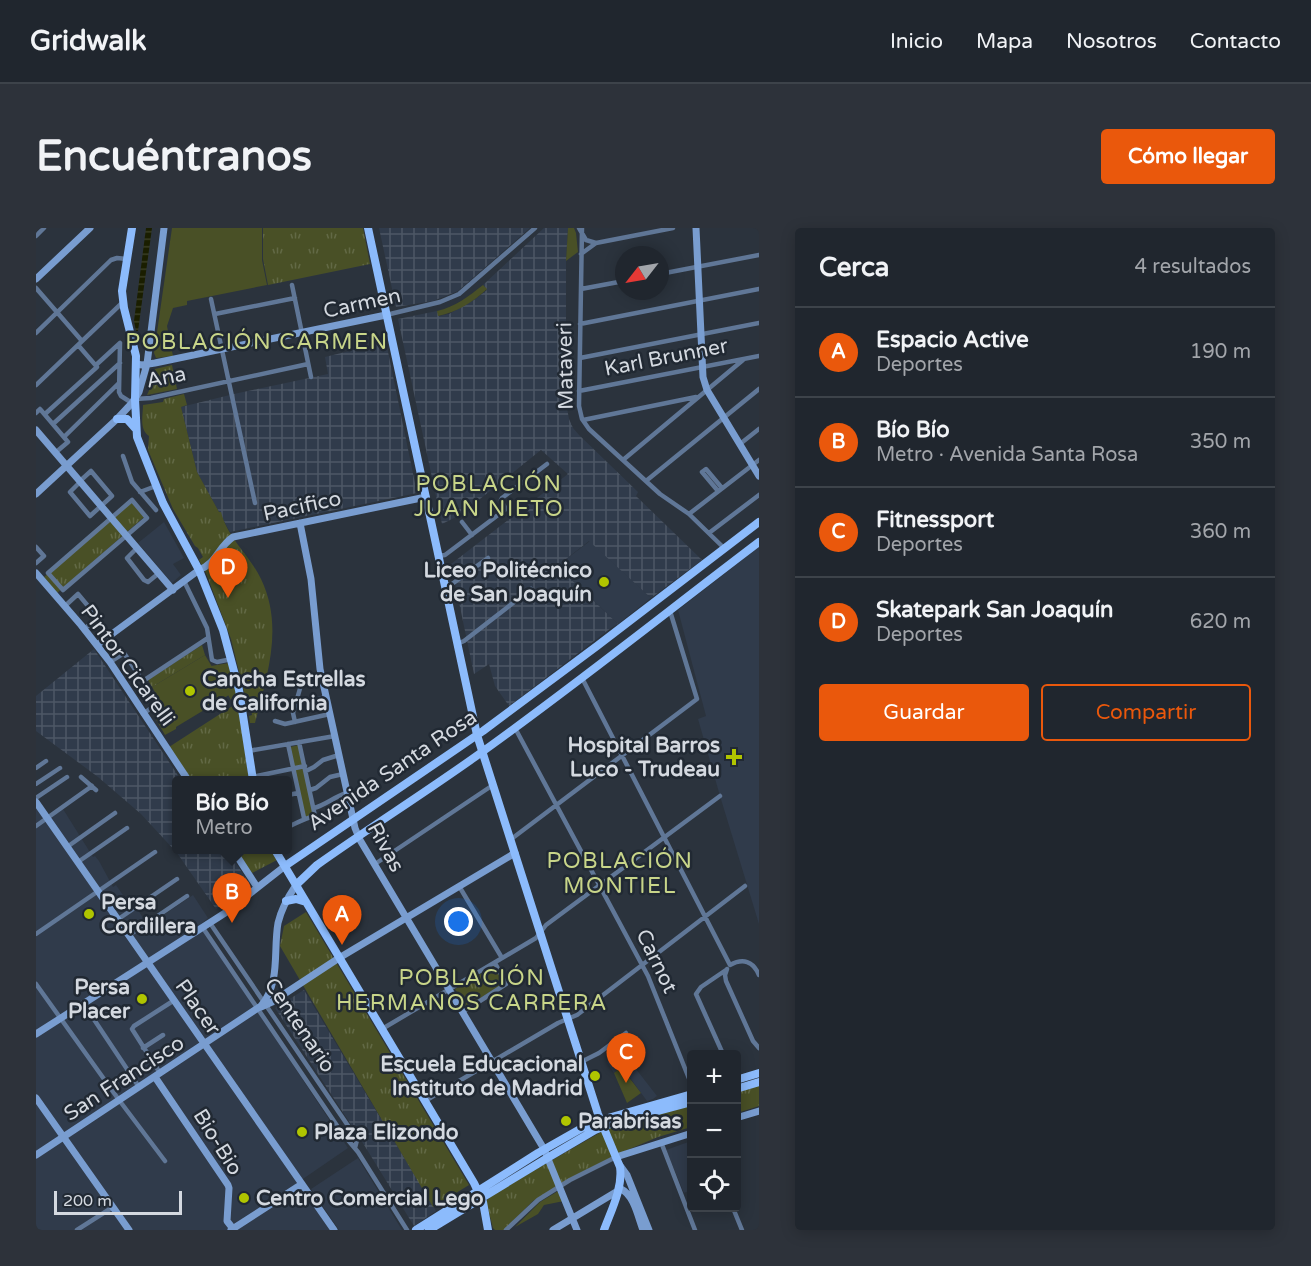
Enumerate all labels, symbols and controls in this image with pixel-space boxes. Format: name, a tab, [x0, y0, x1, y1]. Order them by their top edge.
text: Gridwalk	[30, 24, 147, 58]
text: Inicio	[890, 29, 943, 54]
text: Mapa	[976, 29, 1033, 54]
text: Nosotros	[1066, 29, 1157, 54]
text: Contacto	[1190, 29, 1281, 54]
button: Cómo llegar	[1101, 129, 1275, 184]
text: Encuéntranos	[36, 131, 312, 182]
north arrow	[615, 246, 669, 300]
text: Cerca	[819, 252, 889, 283]
text: 4 resultados	[1135, 255, 1251, 279]
street label: Carmen	[321, 283, 403, 324]
street label: Mataveri	[552, 322, 579, 410]
text: Espacio Active	[876, 327, 1029, 353]
district label: POBLACIÓN CARMEN	[125, 328, 389, 355]
street label: Karl Brunner	[602, 333, 730, 382]
text: A	[831, 340, 846, 364]
text: 190 m	[1190, 340, 1251, 364]
text: Deportes	[876, 353, 963, 377]
street label: Ana	[144, 361, 188, 394]
text: Bío Bío	[876, 417, 950, 443]
text: B	[832, 430, 845, 454]
text: 350 m	[1190, 430, 1251, 454]
text: Metro · Avenida Santa Rosa	[876, 443, 1138, 467]
district label: POBLACIÓN JUAN NIETO	[414, 470, 564, 522]
street label: Pacifico	[261, 486, 343, 527]
text: Fitnessport	[876, 507, 994, 533]
text: C	[832, 520, 845, 544]
text: 360 m	[1190, 520, 1251, 544]
text: Deportes	[876, 533, 963, 557]
pin: D	[208, 548, 248, 598]
place label: Liceo Politécnico de San Joaquín	[424, 558, 592, 607]
marker: Liceo Politécnico de San Joaquín	[597, 575, 611, 589]
text: Skatepark San Joaquín	[876, 597, 1114, 623]
street label: Pintor Cicarelli	[75, 600, 180, 731]
text: D	[831, 610, 846, 634]
text: 620 m	[1190, 610, 1251, 634]
text: Deportes	[876, 623, 963, 647]
place label: Cancha Estrellas de California	[202, 667, 366, 716]
marker: Cancha Estrellas de California	[183, 684, 197, 698]
button: Guardar	[819, 684, 1029, 741]
button: Compartir	[1041, 684, 1251, 741]
street label: Avenida Santa Rosa	[303, 705, 482, 836]
place label: Hospital Barros Luco - Trudeau	[568, 733, 720, 782]
marker: Hospital Barros Luco - Trudeau	[725, 748, 743, 766]
popup	[172, 776, 292, 854]
text: Bío Bío	[195, 790, 269, 816]
text: Metro	[195, 816, 253, 840]
street label: Rivas	[362, 818, 409, 877]
district label: POBLACIÓN MONTIEL	[547, 847, 693, 899]
pin: B	[212, 874, 252, 923]
place label: Persa Cordillera	[101, 890, 196, 939]
pin: A	[322, 896, 362, 945]
marker: Persa Cordillera	[82, 907, 96, 921]
your location	[444, 907, 473, 936]
street label: Carnot	[630, 925, 683, 997]
district label: POBLACIÓN HERMANOS CARRERA	[336, 964, 608, 1016]
street label: Centenario	[259, 973, 340, 1077]
place label: Persa Placer	[68, 975, 131, 1024]
street label: Placer	[170, 975, 226, 1040]
marker: Persa Placer	[135, 992, 149, 1006]
street label: San Francisco	[60, 1030, 189, 1127]
pin: C	[606, 1034, 646, 1083]
map controls	[687, 1050, 741, 1212]
button: +	[687, 1050, 741, 1104]
place label: Escuela Educacional Instituto de Madrid	[380, 1052, 583, 1101]
marker: Escuela Educacional Instituto de Madrid	[588, 1069, 602, 1083]
button: −	[687, 1104, 741, 1158]
street label: Bio-Bio	[188, 1105, 248, 1180]
place label: Parabrisas	[578, 1109, 682, 1134]
marker: Parabrisas	[559, 1114, 573, 1128]
place label: Plaza Elizondo	[314, 1120, 459, 1145]
marker: Plaza Elizondo	[295, 1125, 309, 1139]
button: locate	[687, 1158, 741, 1212]
place label: Centro Comercial Lego	[256, 1186, 484, 1211]
scale bar	[54, 1188, 182, 1216]
text: 200 m	[63, 1191, 112, 1211]
marker: Centro Comercial Lego	[237, 1191, 251, 1205]

